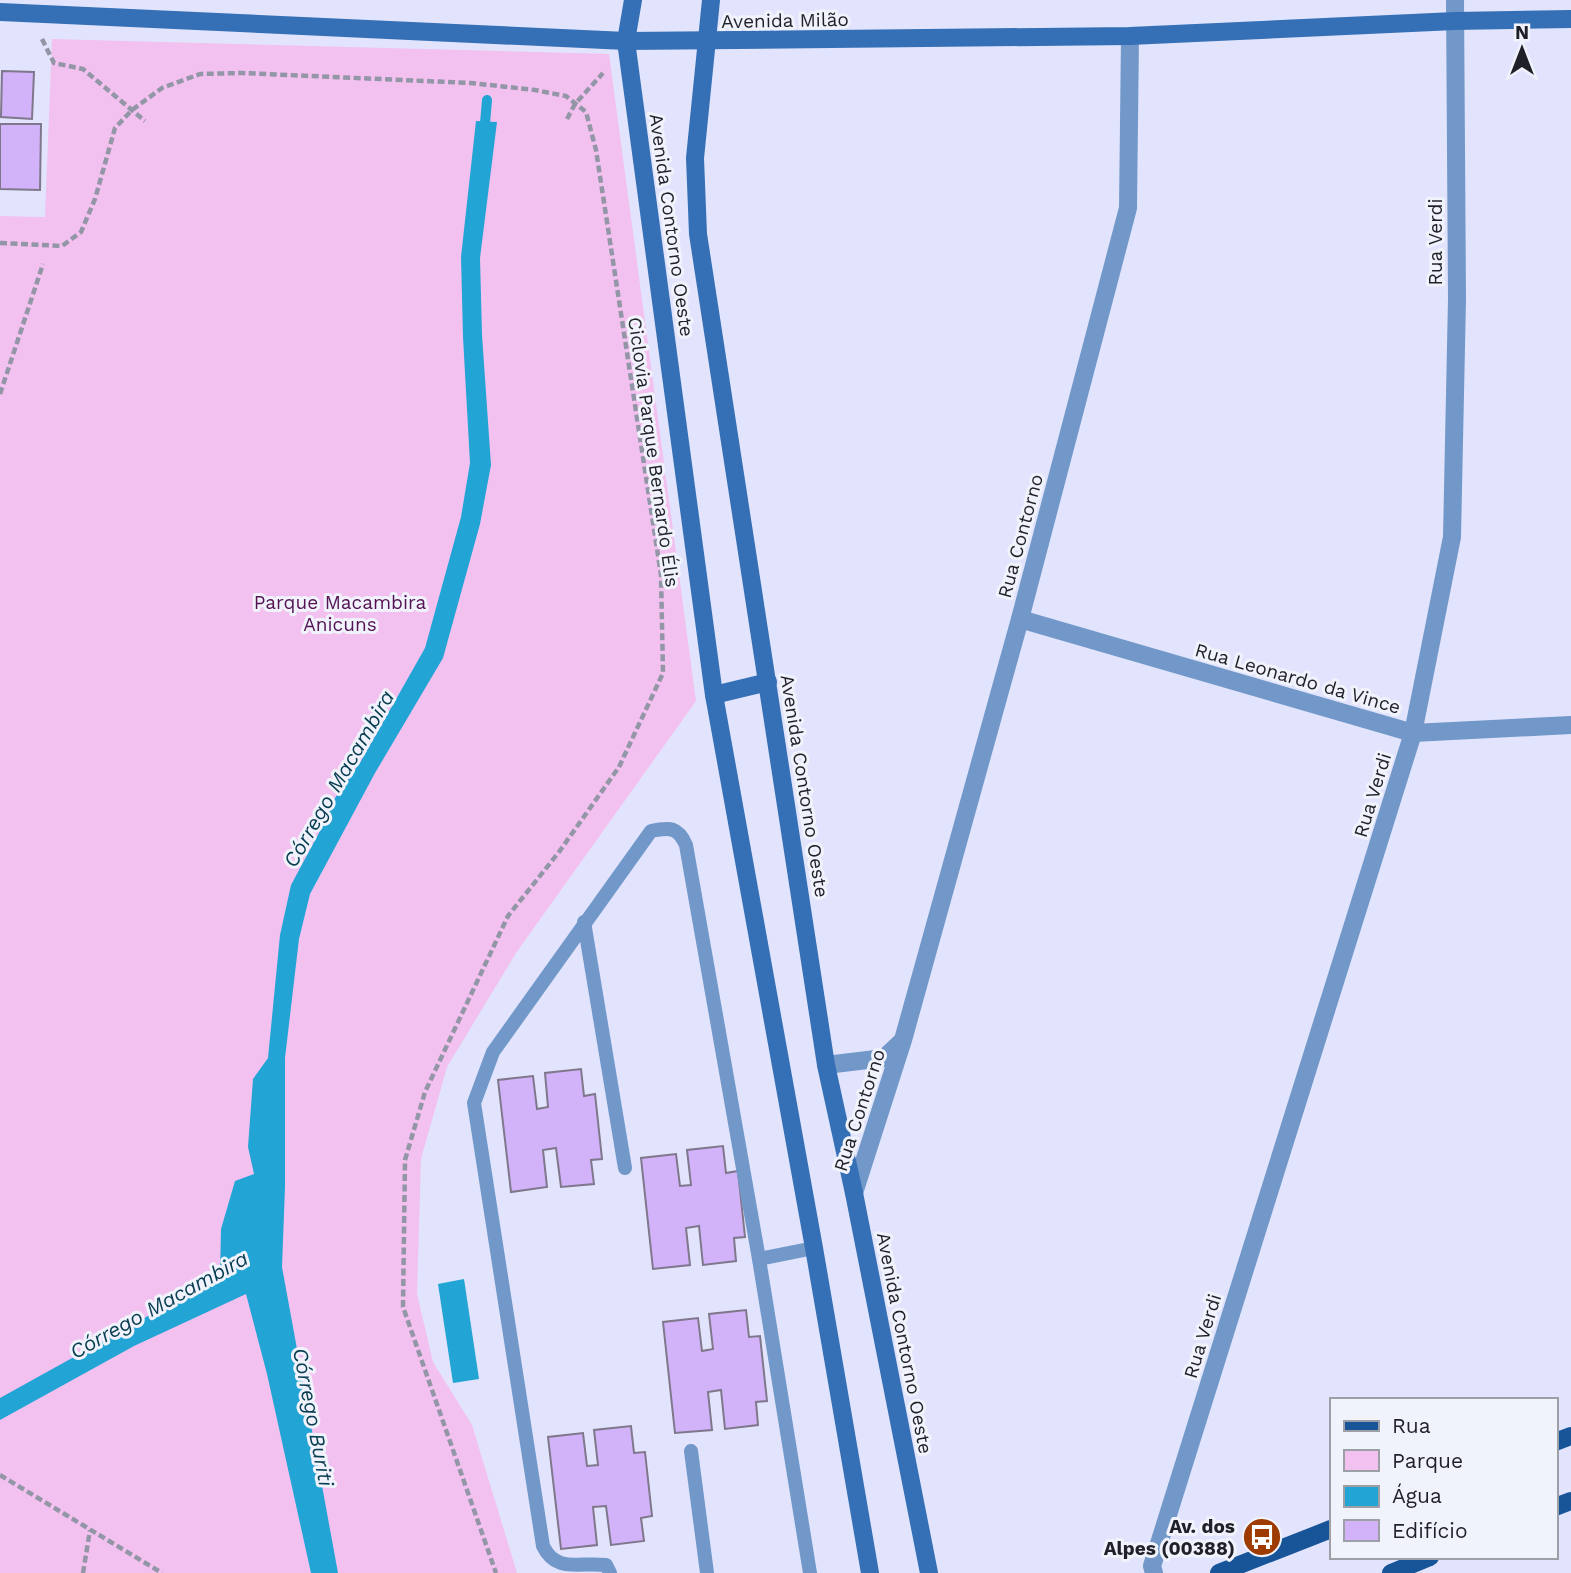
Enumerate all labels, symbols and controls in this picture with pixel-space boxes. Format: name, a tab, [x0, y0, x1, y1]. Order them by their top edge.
street label: Avenida Milão	[721, 8, 849, 33]
north arrow	[1487, 14, 1557, 84]
text: N	[1515, 21, 1529, 44]
street label: Avenida Contorno Oeste	[644, 112, 699, 338]
street label: Rua Verdi	[1424, 198, 1447, 286]
street label: Ciclovia Parque Bernardo Élis	[623, 316, 684, 589]
street label: Rua Contorno	[993, 472, 1048, 601]
park label: Parque Macambira Anicuns	[254, 591, 426, 636]
street label: Rua Leonardo da Vince	[1192, 638, 1403, 719]
street label: Avenida Contorno Oeste	[776, 673, 833, 899]
water label: Córrego Macambira	[278, 686, 399, 872]
street label: Rua Verdi	[1349, 750, 1396, 840]
street label: Rua Contorno	[829, 1046, 890, 1174]
street label: Avenida Contorno Oeste	[872, 1230, 937, 1456]
water label: Córrego Macambira	[65, 1245, 252, 1364]
street label: Rua Verdi	[1179, 1291, 1226, 1381]
water label: Córrego Buriti	[288, 1346, 339, 1489]
legend	[1330, 1398, 1557, 1559]
text: Rua	[1392, 1413, 1431, 1438]
text: Parque	[1392, 1448, 1463, 1473]
text: Água	[1392, 1483, 1442, 1508]
place label: Av. dos Alpes (00388)	[1104, 1515, 1235, 1560]
bus stop icon: Av. dos Alpes (00388)	[1241, 1516, 1283, 1558]
text: Edifício	[1392, 1518, 1468, 1543]

